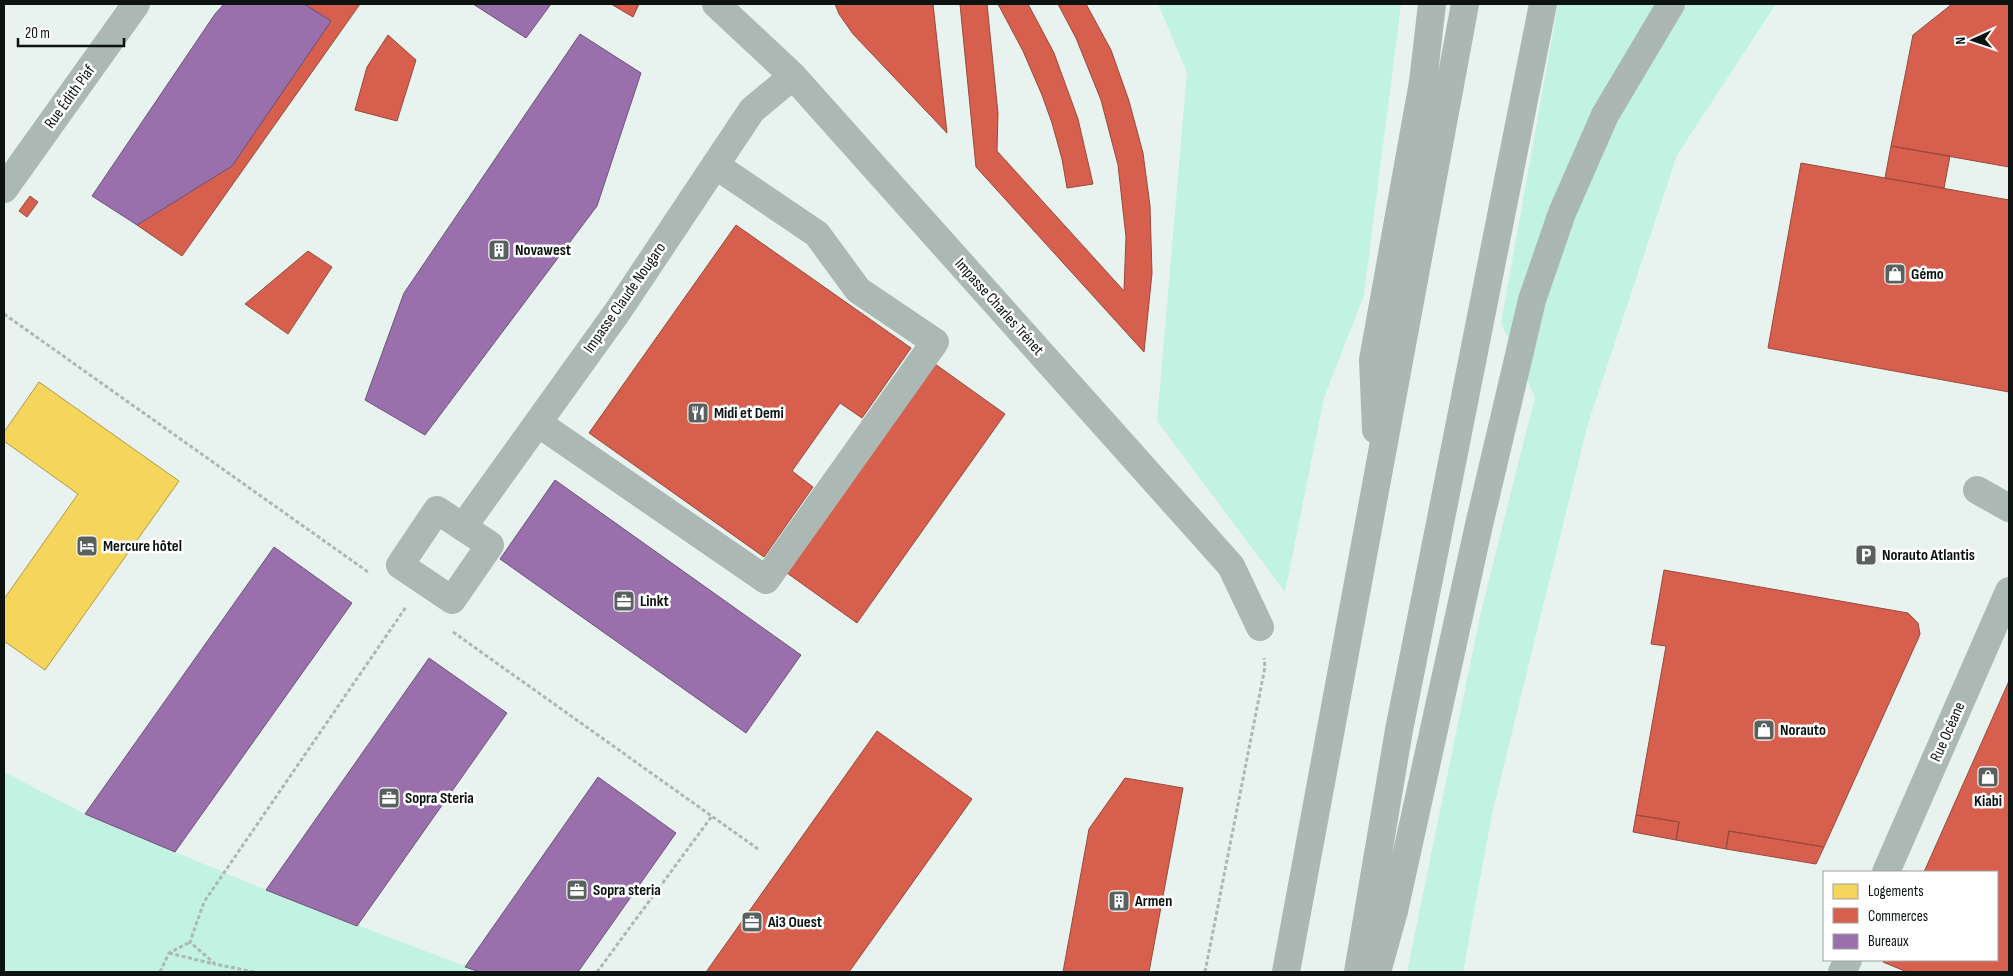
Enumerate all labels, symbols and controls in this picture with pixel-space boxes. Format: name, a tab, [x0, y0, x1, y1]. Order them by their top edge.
scale bar	[18, 15, 124, 47]
north arrow	[1948, 15, 1998, 65]
text: 20 m	[25, 24, 50, 43]
text: N	[1952, 36, 1969, 45]
street label: Rue Édith Piaf	[41, 61, 100, 133]
building icon: Novawest	[487, 238, 511, 262]
street label: Impasse Claude Nougaro	[580, 239, 670, 357]
place label: Novawest	[515, 241, 571, 260]
street label: Impasse Charles Trénet	[951, 255, 1048, 359]
shop icon: Gémo	[1883, 262, 1907, 286]
place label: Gémo	[1911, 265, 1944, 284]
restaurant icon: Midi et Demi	[686, 401, 710, 425]
place label: Midi et Demi	[714, 404, 784, 423]
hotel icon: Mercure hôtel	[75, 534, 99, 558]
place label: Mercure hôtel	[103, 537, 182, 556]
parking icon: Norauto Atlantis	[1854, 543, 1878, 567]
place label: Norauto Atlantis	[1882, 546, 1975, 565]
office icon: Linkt	[612, 589, 636, 613]
place label: Linkt	[640, 592, 669, 611]
street label: Rue Océane	[1926, 699, 1970, 765]
shop icon: Norauto	[1752, 718, 1776, 742]
place label: Norauto	[1780, 721, 1826, 740]
shop icon: Kiabi	[1976, 765, 2000, 789]
office icon: Sopra Steria	[377, 786, 401, 810]
place label: Sopra Steria	[405, 789, 474, 808]
place label: Kiabi	[1974, 792, 2002, 811]
legend	[1823, 871, 1998, 961]
office icon: Sopra steria	[565, 878, 589, 902]
place label: Sopra steria	[593, 881, 661, 900]
text: Logements	[1868, 882, 1924, 901]
building icon: Armen	[1107, 889, 1131, 913]
place label: Armen	[1134, 892, 1172, 911]
text: Commerces	[1868, 907, 1928, 926]
office icon: Ai3 Ouest	[740, 910, 764, 934]
place label: Ai3 Ouest	[767, 913, 822, 932]
text: Bureaux	[1868, 932, 1909, 951]

